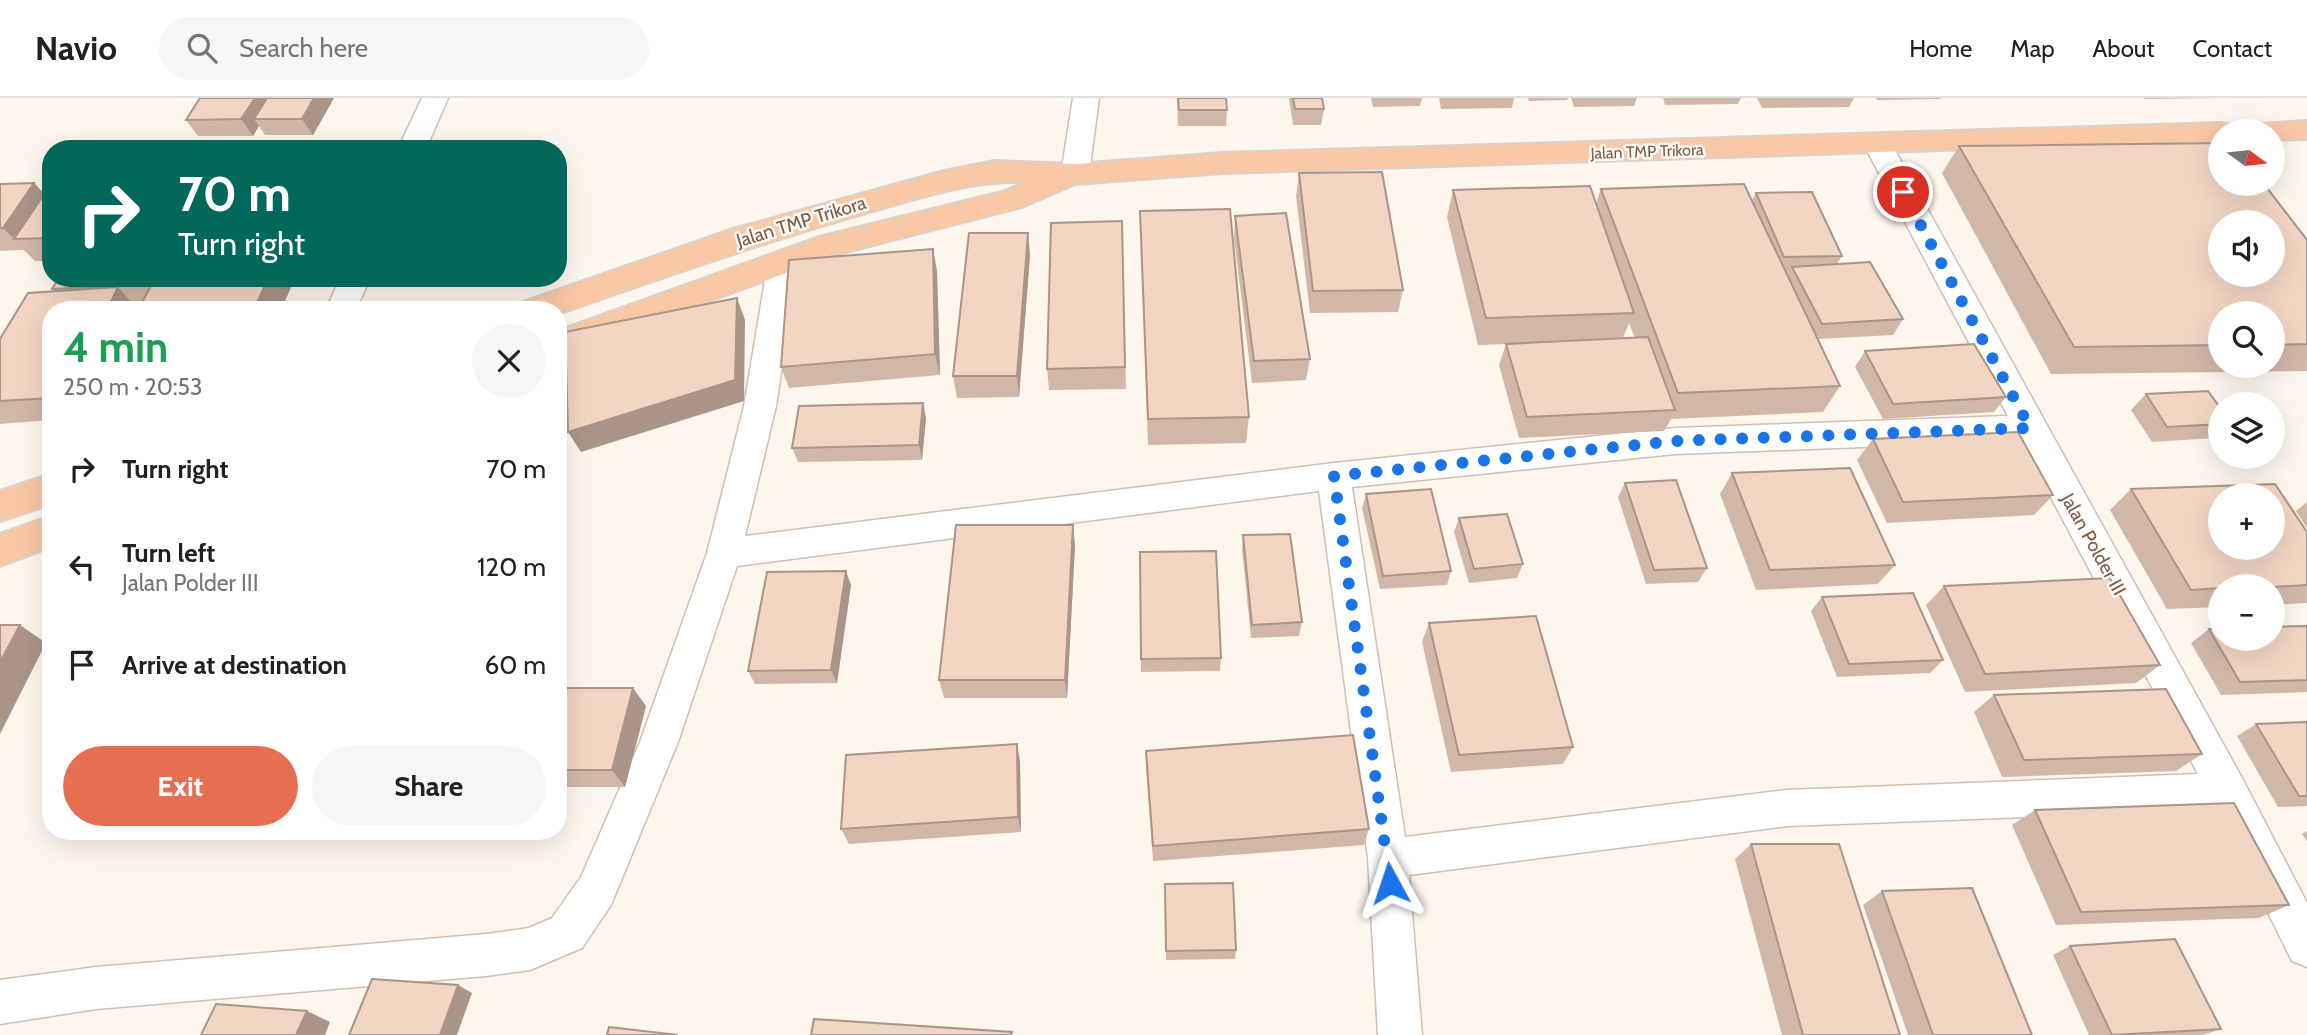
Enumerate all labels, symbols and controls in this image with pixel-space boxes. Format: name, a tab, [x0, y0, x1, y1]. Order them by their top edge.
search box	[159, 17, 649, 80]
text: Navio	[35, 28, 117, 68]
icon: search	[183, 29, 221, 67]
text: Search here	[239, 32, 368, 64]
text: Home	[1909, 34, 1972, 63]
text: Map	[2010, 34, 2055, 63]
text: About	[2093, 34, 2155, 63]
text: Contact	[2193, 34, 2272, 63]
north arrow	[2208, 119, 2286, 196]
map controls	[2208, 119, 2285, 651]
street label: Jalan TMP Trikora	[1589, 140, 1704, 163]
pin	[1873, 162, 1933, 222]
text: 70 m	[178, 164, 291, 223]
icon: right	[63, 168, 154, 259]
icon: arrive	[1884, 173, 1922, 211]
street label: Jalan TMP Trikora	[733, 191, 869, 252]
button: sound	[2208, 210, 2285, 287]
text: Turn right	[178, 224, 305, 263]
button: search	[2208, 301, 2285, 378]
text: 4 min	[63, 321, 168, 373]
button: close	[472, 324, 546, 398]
text: 250 m · 20:53	[63, 373, 203, 401]
button: layers	[2208, 392, 2285, 469]
icon: right	[63, 450, 101, 488]
text: Turn right	[122, 453, 228, 485]
text: 70 m	[486, 453, 546, 485]
button: +	[2208, 483, 2285, 560]
street label: Jalan Polder III	[2056, 488, 2131, 599]
text: Turn left	[122, 537, 215, 569]
icon: left	[63, 548, 101, 586]
text: 120 m	[477, 551, 546, 583]
text: Jalan Polder III	[122, 569, 259, 597]
button: −	[2208, 574, 2285, 651]
icon: arrive	[63, 646, 101, 684]
text: Arrive at destination	[122, 649, 347, 681]
text: 60 m	[484, 649, 546, 681]
button: Exit	[63, 746, 298, 826]
button: Share	[312, 746, 546, 826]
position arrow	[1353, 846, 1427, 920]

